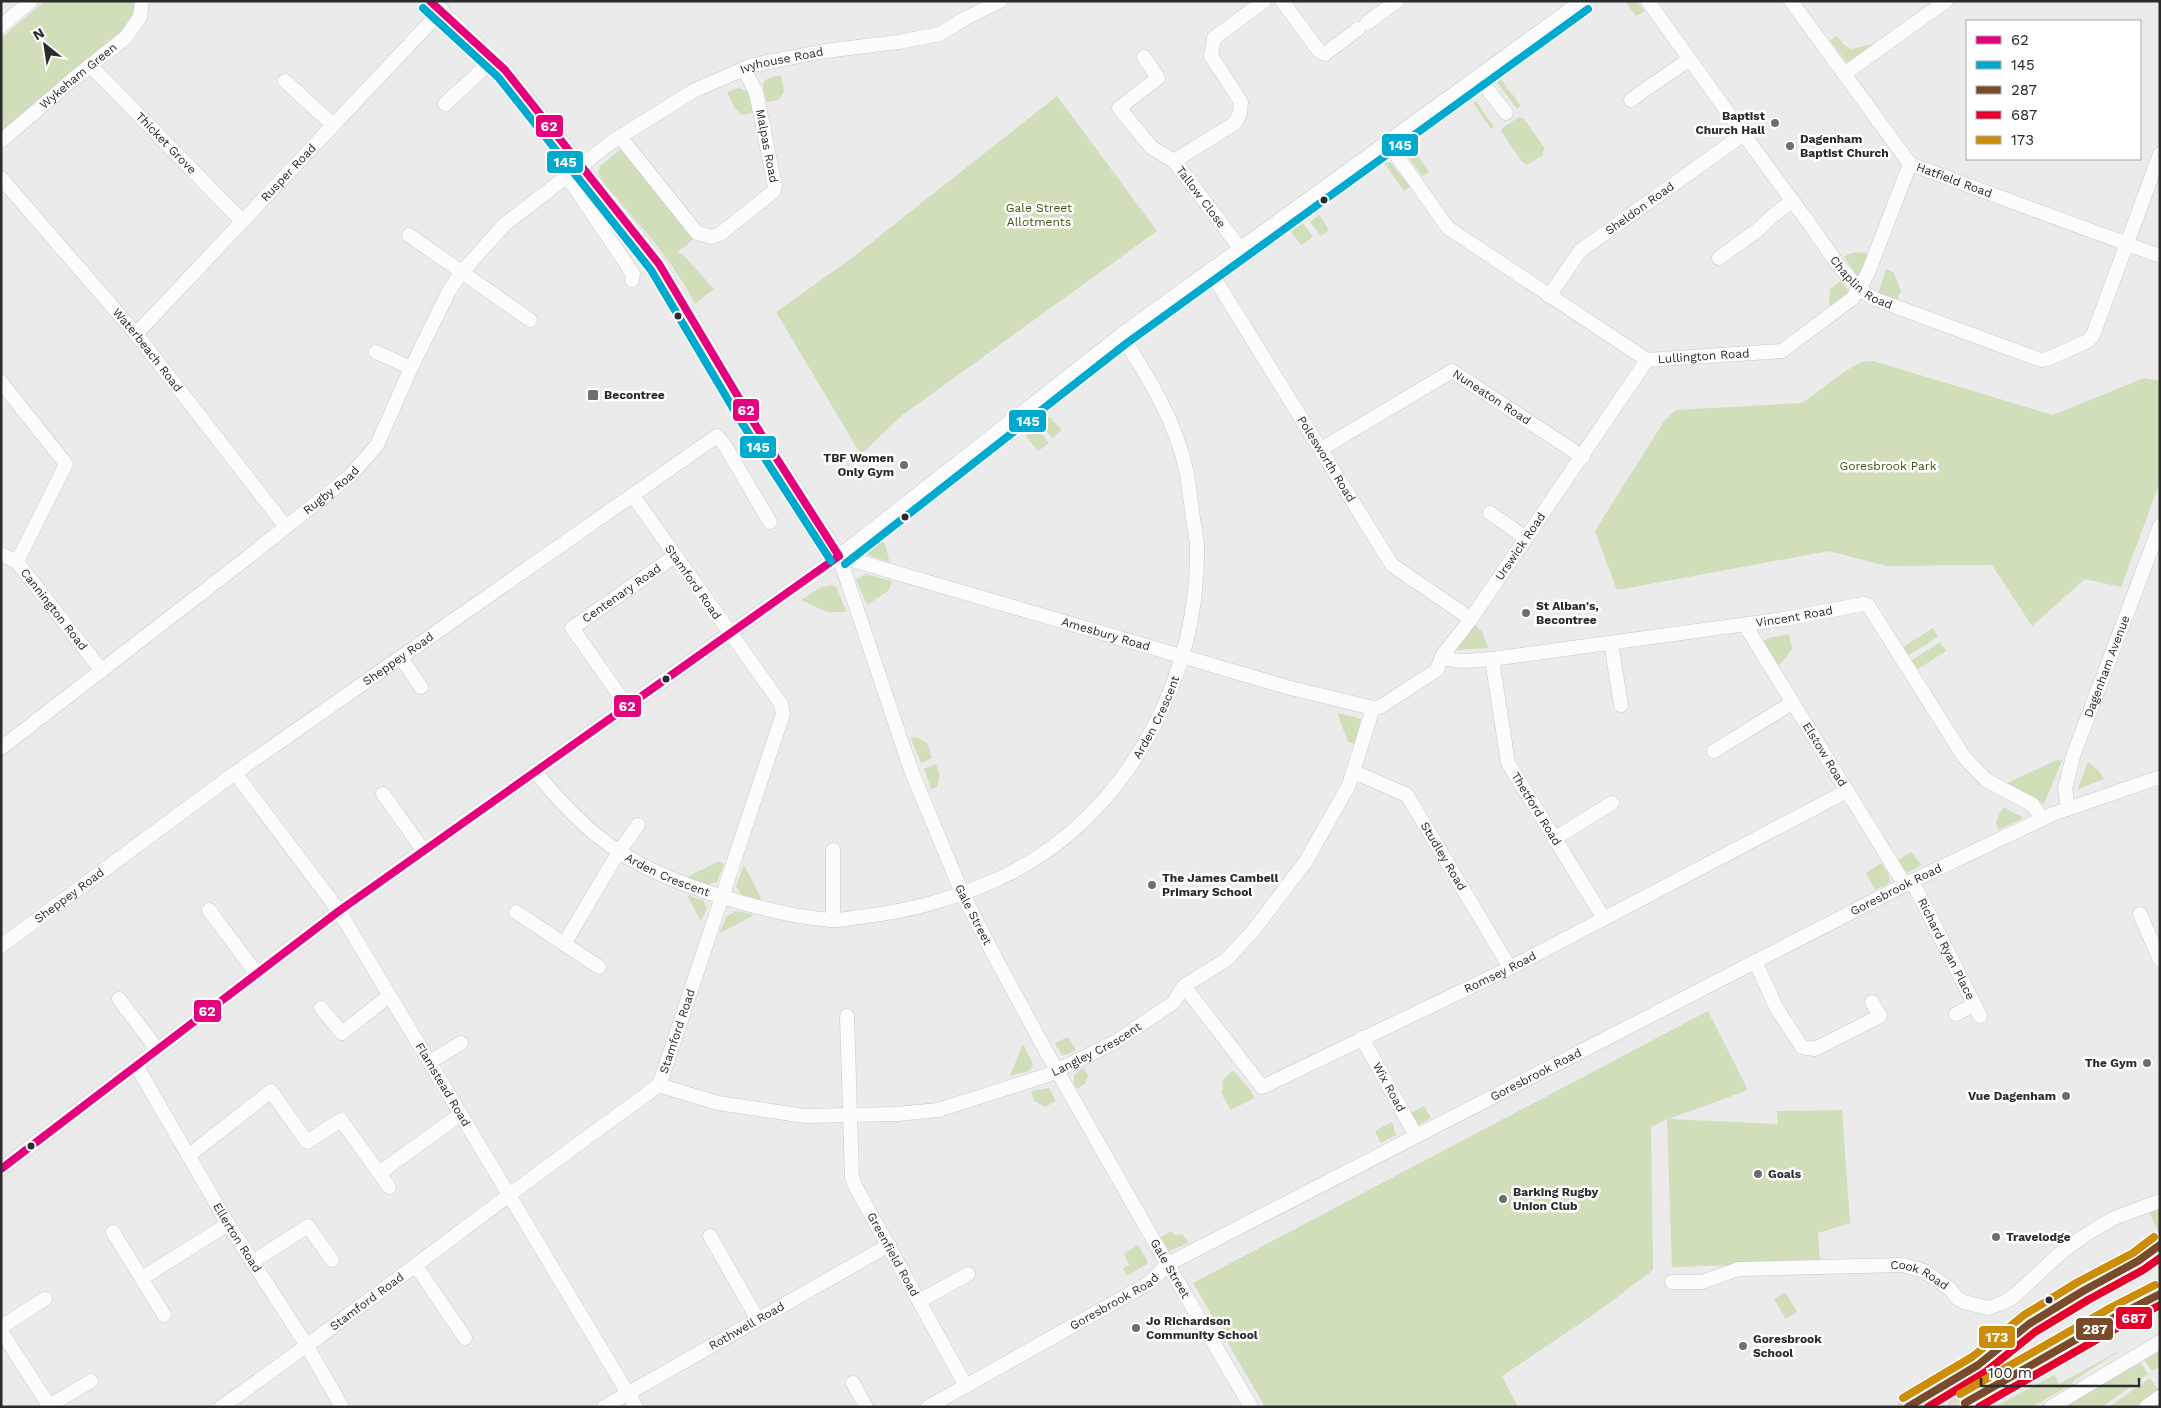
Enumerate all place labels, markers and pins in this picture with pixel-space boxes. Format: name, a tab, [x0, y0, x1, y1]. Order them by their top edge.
place label: Baptist Church Hall	[1696, 109, 1766, 137]
marker: Baptist Church Hall	[1769, 117, 1781, 129]
place label: Dagenham Baptist Church	[1800, 132, 1889, 160]
marker: Dagenham Baptist Church	[1784, 140, 1796, 152]
unlabelled marker	[1319, 195, 1329, 205]
unlabelled marker	[673, 311, 683, 321]
marker: Becontree	[586, 388, 600, 402]
place label: Becontree	[604, 388, 665, 402]
place label: TBF Women Only Gym	[823, 451, 894, 479]
marker: TBF Women Only Gym	[898, 459, 910, 471]
unlabelled marker	[900, 512, 910, 522]
place label: St Alban's, Becontree	[1536, 599, 1599, 627]
marker: St Alban's, Becontree	[1520, 607, 1532, 619]
unlabelled marker	[661, 674, 671, 684]
place label: The James Cambell Primary School	[1162, 871, 1279, 899]
marker: The James Cambell Primary School	[1146, 879, 1158, 891]
place label: The Gym	[2085, 1056, 2137, 1070]
marker: The Gym	[2141, 1057, 2153, 1069]
place label: Vue Dagenham	[1968, 1089, 2056, 1103]
marker: Vue Dagenham	[2060, 1090, 2072, 1102]
unlabelled marker	[26, 1141, 36, 1151]
place label: Goals	[1768, 1167, 1802, 1181]
marker: Goals	[1752, 1168, 1764, 1180]
place label: Barking Rugby Union Club	[1513, 1185, 1598, 1213]
marker: Barking Rugby Union Club	[1497, 1193, 1509, 1205]
place label: Travelodge	[2006, 1230, 2071, 1244]
marker: Travelodge	[1990, 1231, 2002, 1243]
unlabelled marker	[2044, 1295, 2054, 1305]
place label: Jo Richardson Community School	[1146, 1314, 1258, 1342]
marker: Jo Richardson Community School	[1130, 1322, 1142, 1334]
place label: Goresbrook School	[1753, 1332, 1822, 1360]
marker: Goresbrook School	[1737, 1340, 1749, 1352]

